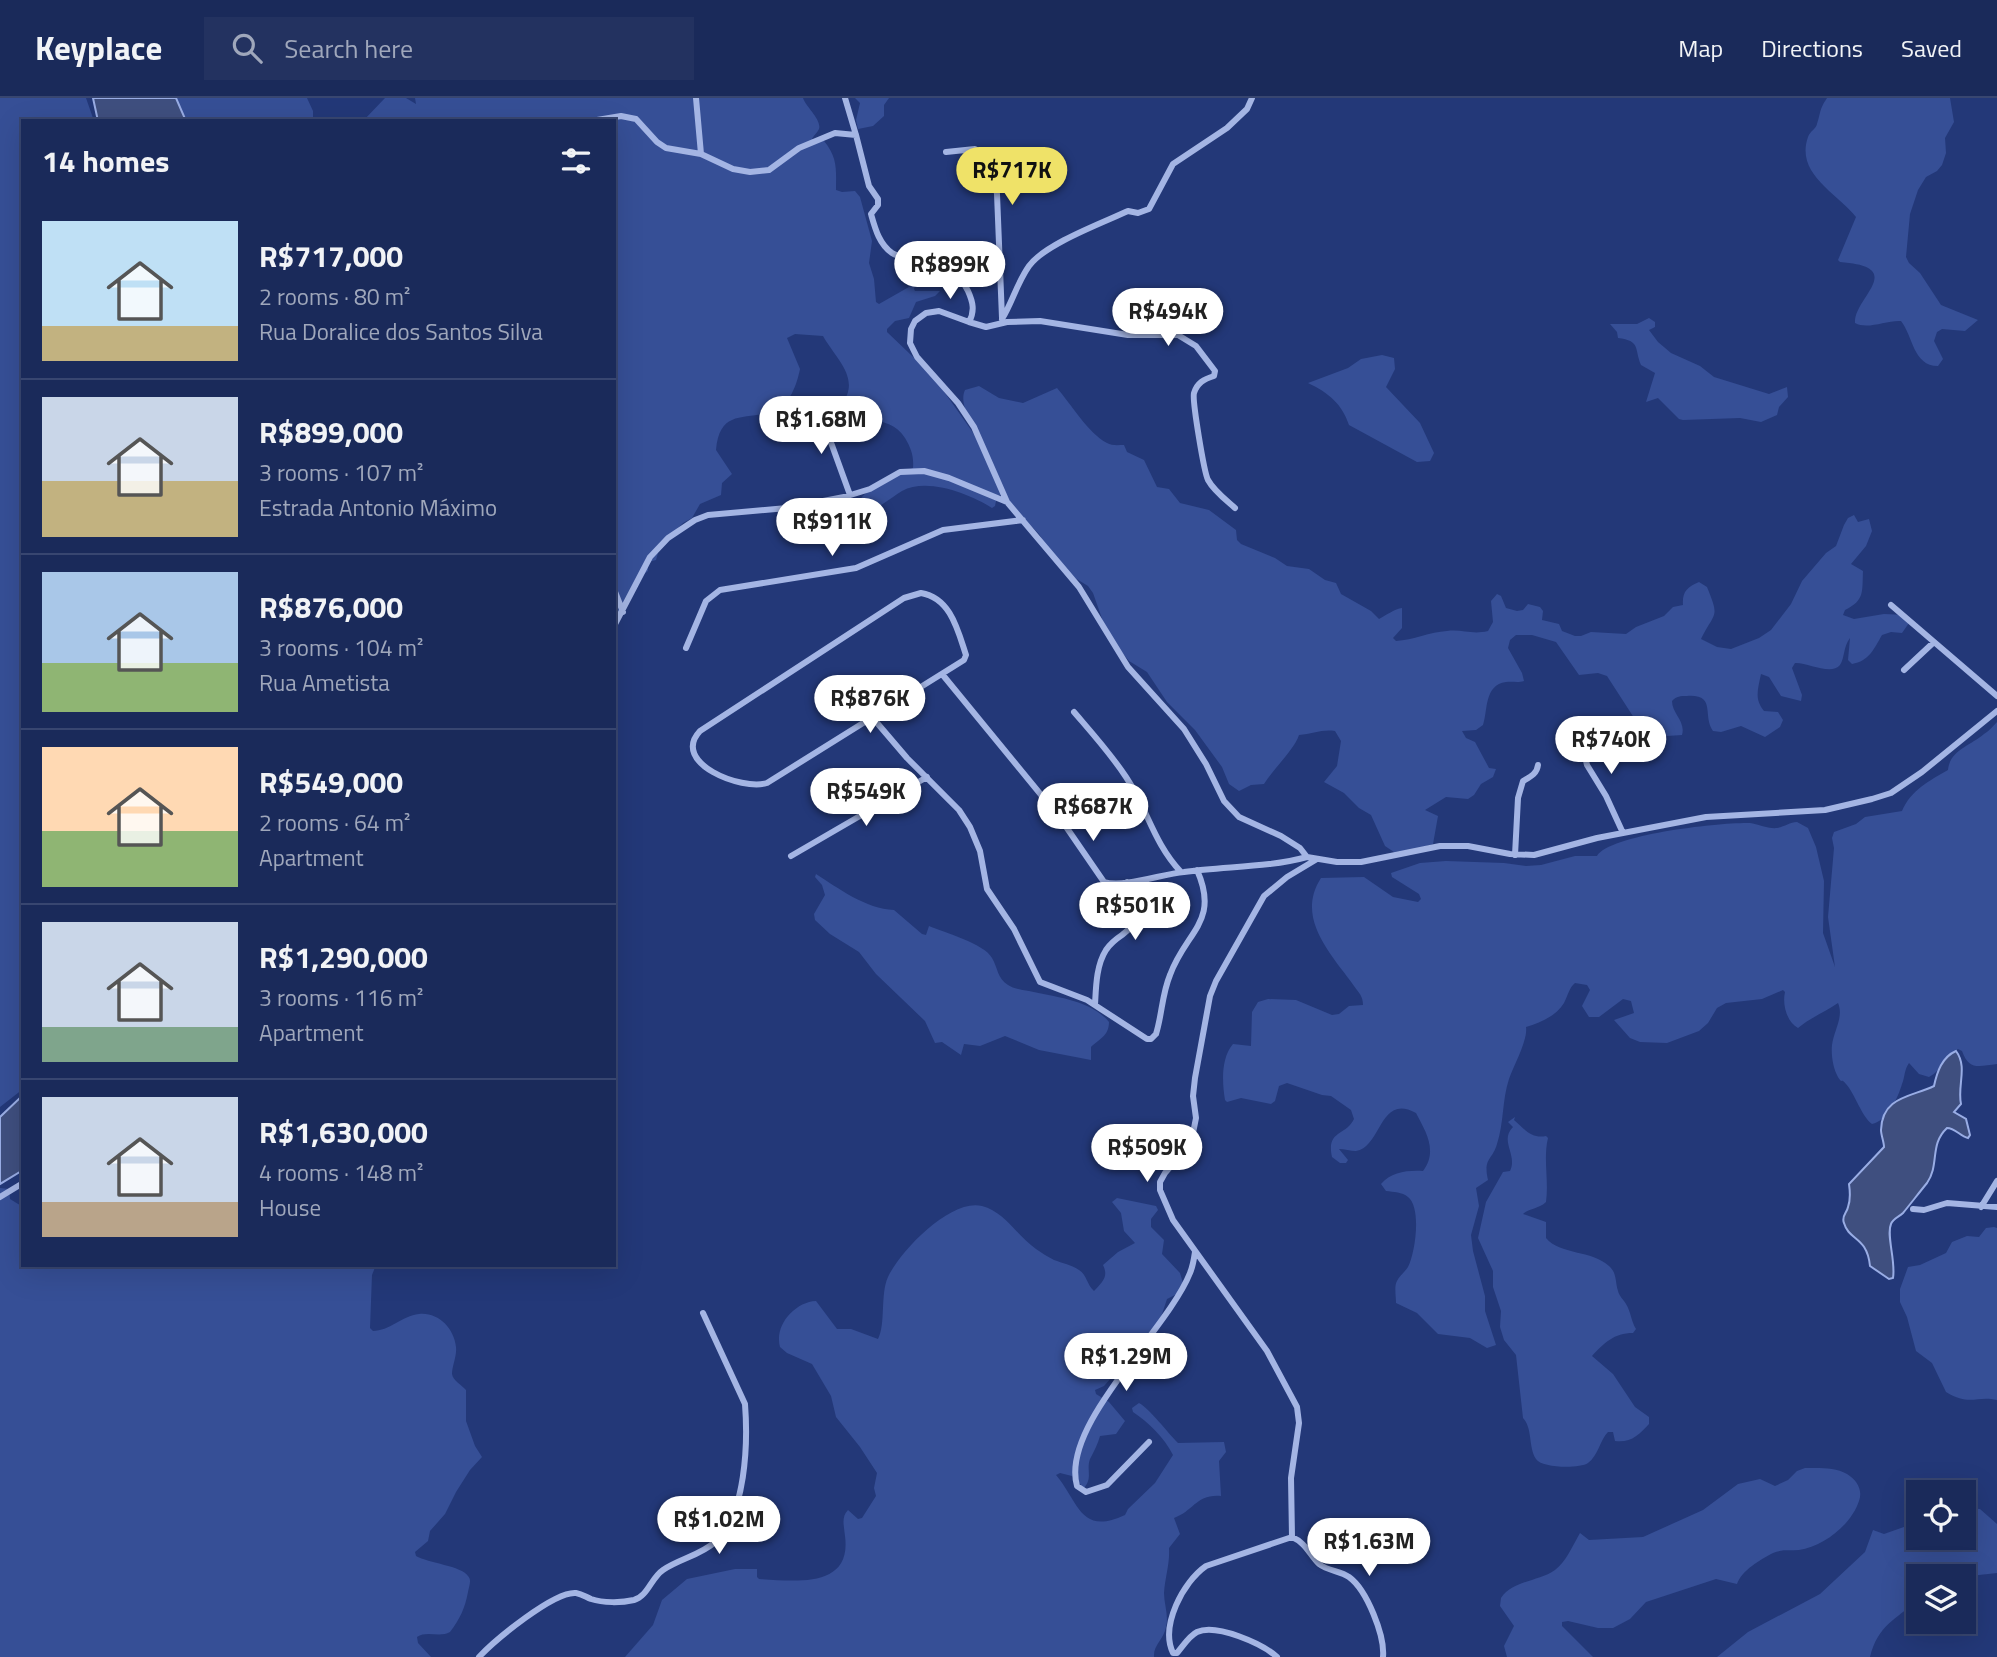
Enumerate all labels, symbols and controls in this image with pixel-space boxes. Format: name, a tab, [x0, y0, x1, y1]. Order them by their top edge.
search box	[204, 17, 694, 80]
text: Keyplace	[35, 23, 162, 73]
icon: search	[228, 29, 266, 67]
text: Search here	[284, 29, 413, 68]
text: Map	[1678, 30, 1723, 66]
text: Directions	[1761, 30, 1863, 66]
text: Saved	[1901, 30, 1962, 66]
text: 14 homes	[42, 138, 169, 184]
icon: filters	[557, 142, 595, 180]
pin: R$717K	[955, 148, 1069, 207]
text: R$717K	[972, 152, 1052, 187]
text: R$717,000	[259, 233, 403, 279]
pin: R$899K	[893, 242, 1007, 301]
text: R$899K	[910, 246, 990, 281]
icon: home	[98, 249, 182, 333]
text: 2 rooms · 80 m²	[259, 279, 410, 314]
pin: R$494K	[1111, 288, 1225, 348]
text: R$494K	[1128, 293, 1208, 328]
text: Rua Doralice dos Santos Silva	[259, 314, 543, 349]
pin: R$1.68M	[756, 396, 886, 456]
text: R$1.68M	[775, 401, 867, 436]
text: R$899,000	[259, 409, 403, 455]
icon: home	[98, 425, 182, 509]
text: 3 rooms · 107 m²	[259, 455, 423, 490]
text: Estrada Antonio Máximo	[259, 490, 497, 525]
pin: R$911K	[775, 498, 889, 558]
text: R$911K	[792, 503, 872, 538]
text: R$876,000	[259, 584, 403, 630]
icon: home	[98, 600, 182, 684]
text: 3 rooms · 104 m²	[259, 630, 423, 665]
text: Rua Ametista	[259, 665, 390, 700]
pin: R$876K	[813, 676, 927, 735]
text: R$876K	[830, 680, 910, 715]
pin: R$740K	[1554, 716, 1668, 776]
text: R$740K	[1571, 721, 1651, 756]
text: R$549,000	[259, 759, 403, 805]
pin: R$549K	[809, 768, 923, 828]
text: R$549K	[826, 773, 906, 808]
icon: home	[98, 775, 182, 859]
pin: R$687K	[1036, 784, 1150, 843]
text: R$687K	[1053, 788, 1133, 823]
text: 2 rooms · 64 m²	[259, 805, 410, 840]
text: Apartment	[259, 840, 364, 875]
pin: R$501K	[1078, 882, 1192, 942]
text: R$501K	[1095, 887, 1175, 922]
text: R$1,290,000	[259, 934, 428, 980]
icon: home	[98, 950, 182, 1034]
text: 3 rooms · 116 m²	[259, 980, 423, 1015]
text: Apartment	[259, 1015, 364, 1050]
text: R$1,630,000	[259, 1109, 428, 1155]
pin: R$509K	[1090, 1124, 1204, 1184]
icon: home	[98, 1125, 182, 1209]
text: R$509K	[1107, 1129, 1187, 1164]
text: 4 rooms · 148 m²	[259, 1155, 423, 1190]
text: House	[259, 1190, 321, 1225]
pin: R$1.29M	[1061, 1334, 1191, 1393]
text: R$1.29M	[1080, 1338, 1172, 1373]
map controls	[1906, 1480, 1976, 1634]
button: locate	[1906, 1480, 1976, 1550]
pin: R$1.02M	[654, 1496, 784, 1556]
text: R$1.02M	[673, 1501, 765, 1536]
pin: R$1.63M	[1304, 1518, 1434, 1578]
text: R$1.63M	[1323, 1523, 1415, 1558]
button: layers	[1906, 1564, 1976, 1634]

